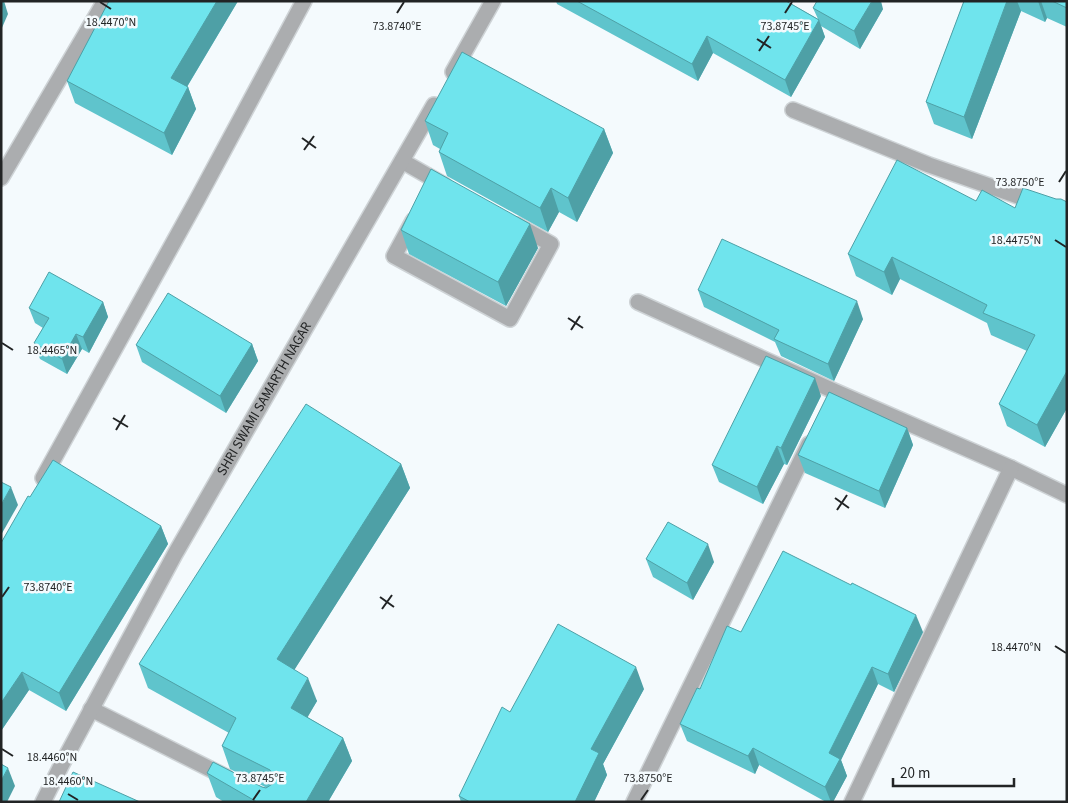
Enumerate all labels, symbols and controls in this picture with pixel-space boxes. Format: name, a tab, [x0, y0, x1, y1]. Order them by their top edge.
text: 18.4470°N	[86, 14, 136, 31]
text: 73.8740°E	[372, 18, 422, 35]
text: 73.8745°E	[760, 18, 810, 35]
text: 73.8750°E	[995, 174, 1045, 191]
text: 18.4475°N	[991, 232, 1041, 249]
street label: SHRI SWAMI SAMARTH NAGAR	[212, 318, 317, 480]
text: 18.4465°N	[27, 342, 77, 359]
text: 73.8740°E	[23, 579, 73, 596]
text: 18.4470°N	[991, 639, 1041, 656]
text: 18.4460°N	[27, 749, 77, 766]
scale bar	[893, 756, 1014, 788]
text: 20 m	[900, 763, 930, 784]
text: 73.8745°E	[235, 770, 285, 787]
text: 73.8750°E	[623, 770, 673, 787]
text: 18.4460°N	[43, 773, 93, 790]

